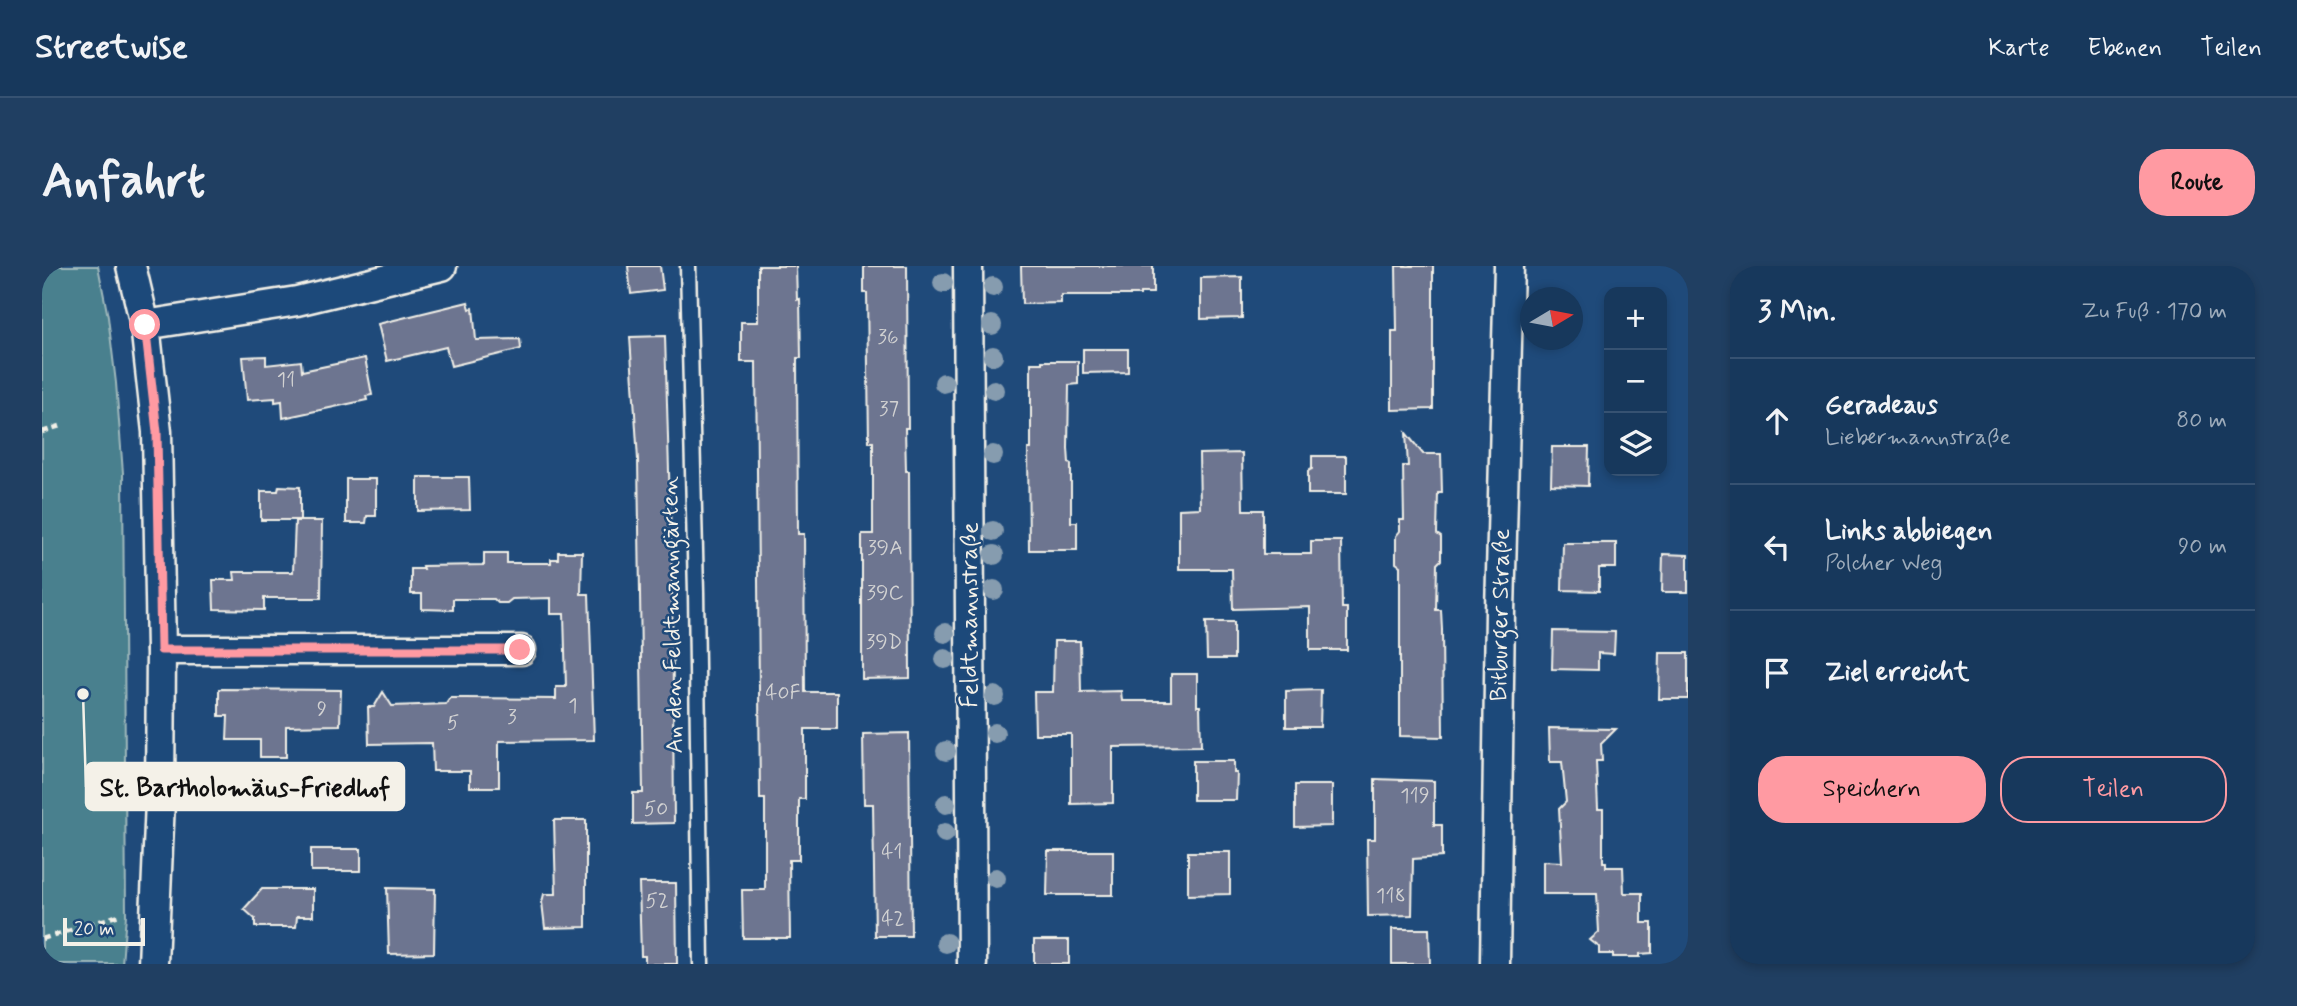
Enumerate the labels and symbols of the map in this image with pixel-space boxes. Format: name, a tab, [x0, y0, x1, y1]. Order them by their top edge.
north arrow	[1520, 287, 1583, 350]
route start	[129, 309, 160, 340]
house number: 36	[877, 323, 899, 351]
house number: 11	[277, 366, 295, 394]
house number: 37	[879, 395, 899, 423]
street label: An den Feldtmanngärten	[655, 476, 694, 754]
street label: Feldtmannstraße	[955, 522, 986, 708]
street label: Bitburger Straße	[1484, 528, 1521, 702]
house number: 39A	[867, 534, 903, 562]
house number: 39C	[867, 579, 904, 607]
house number: 39D	[866, 628, 902, 656]
route end	[504, 634, 535, 665]
house number: 40F	[765, 679, 801, 707]
house number: 1	[568, 692, 578, 720]
house number: 9	[317, 695, 327, 723]
house number: 3	[507, 703, 517, 731]
house number: 5	[447, 709, 459, 737]
callout: St. Bartholomäus-Friedhof	[86, 763, 404, 810]
text: St. Bartholomäus-Friedhof	[100, 772, 390, 806]
house number: 119	[1400, 782, 1430, 810]
house number: 50	[644, 795, 668, 823]
house number: 41	[881, 838, 903, 866]
house number: 118	[1376, 882, 1406, 910]
house number: 52	[645, 887, 669, 915]
house number: 42	[881, 905, 905, 933]
scale bar	[63, 915, 145, 947]

